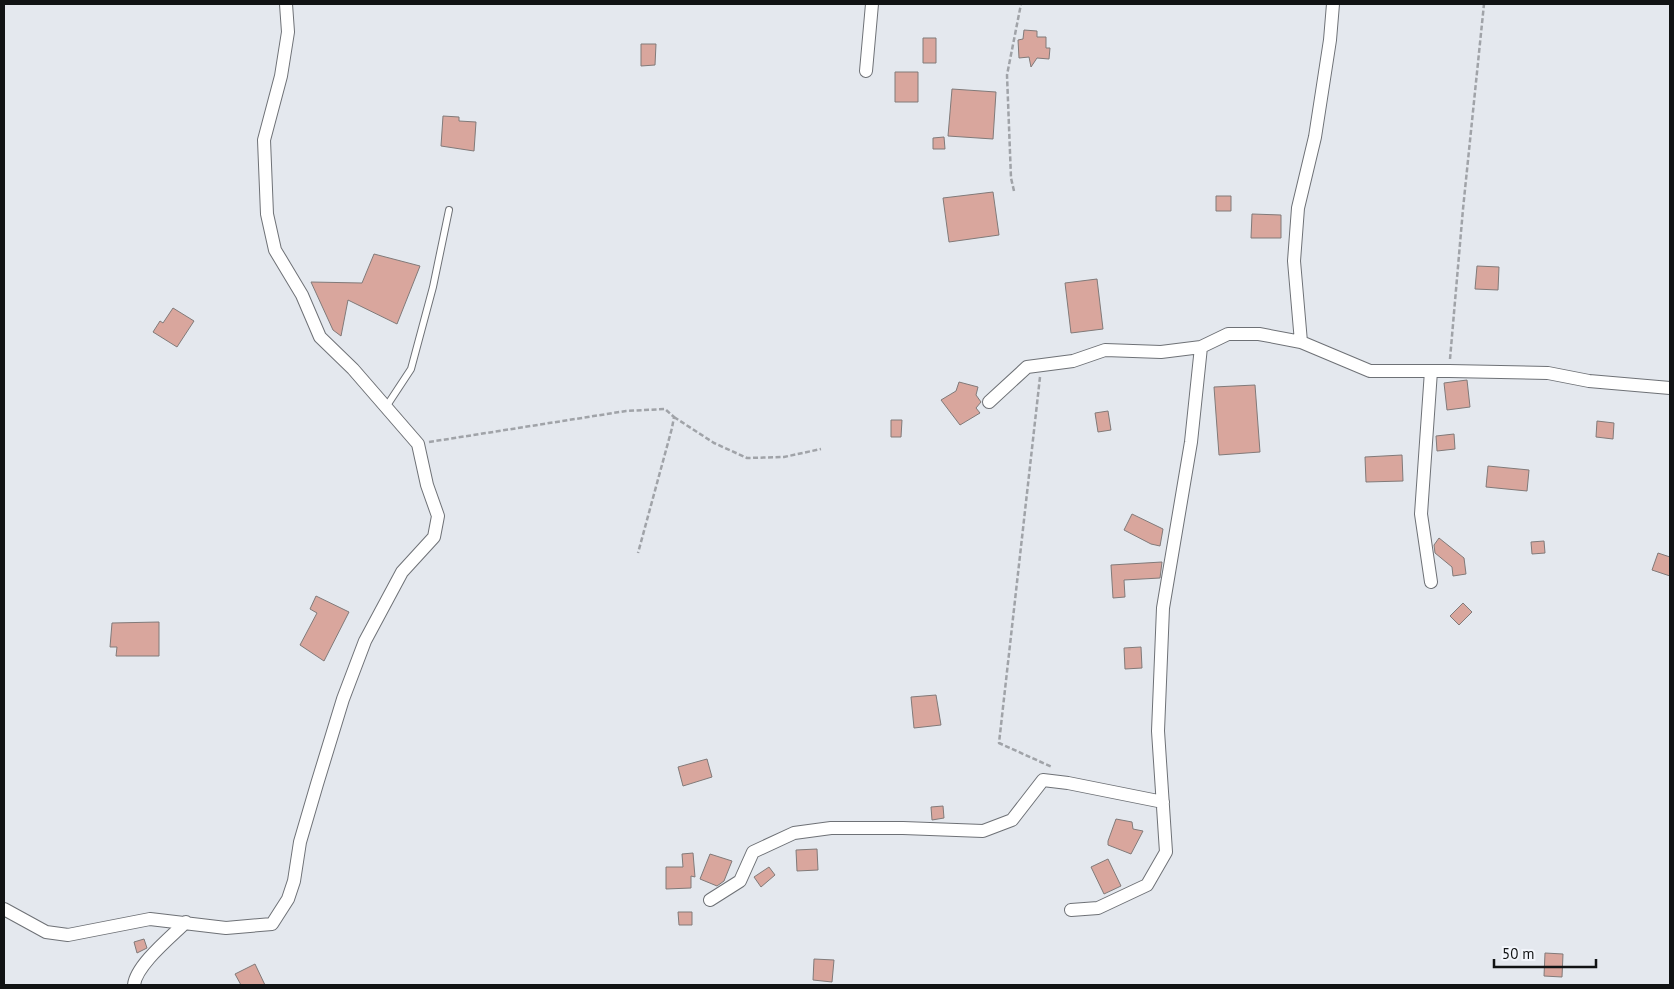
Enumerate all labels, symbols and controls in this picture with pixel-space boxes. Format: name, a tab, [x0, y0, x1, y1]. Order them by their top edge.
scale bar	[1494, 936, 1596, 968]
text: 50 m	[1502, 944, 1535, 963]

